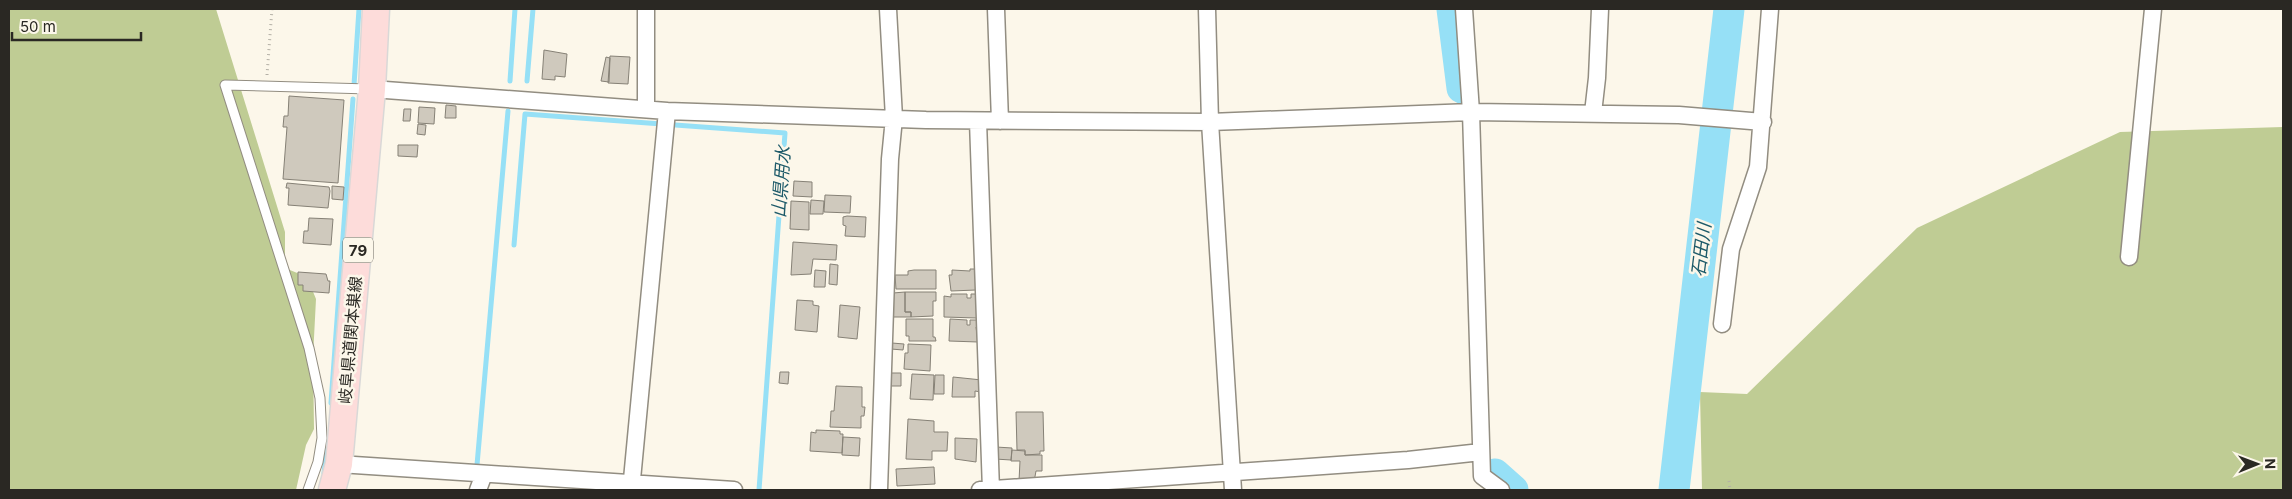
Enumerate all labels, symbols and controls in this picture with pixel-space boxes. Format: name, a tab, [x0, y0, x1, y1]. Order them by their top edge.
scale bar	[12, 10, 141, 42]
text: 50 m	[20, 17, 56, 36]
water label: 山県用水	[768, 143, 794, 219]
water label: 石田川	[1687, 220, 1715, 278]
road number: 79	[343, 238, 373, 262]
street label: 岐阜県道関本巣線	[334, 275, 366, 405]
north arrow	[2232, 439, 2282, 489]
text: N	[2262, 458, 2279, 469]

